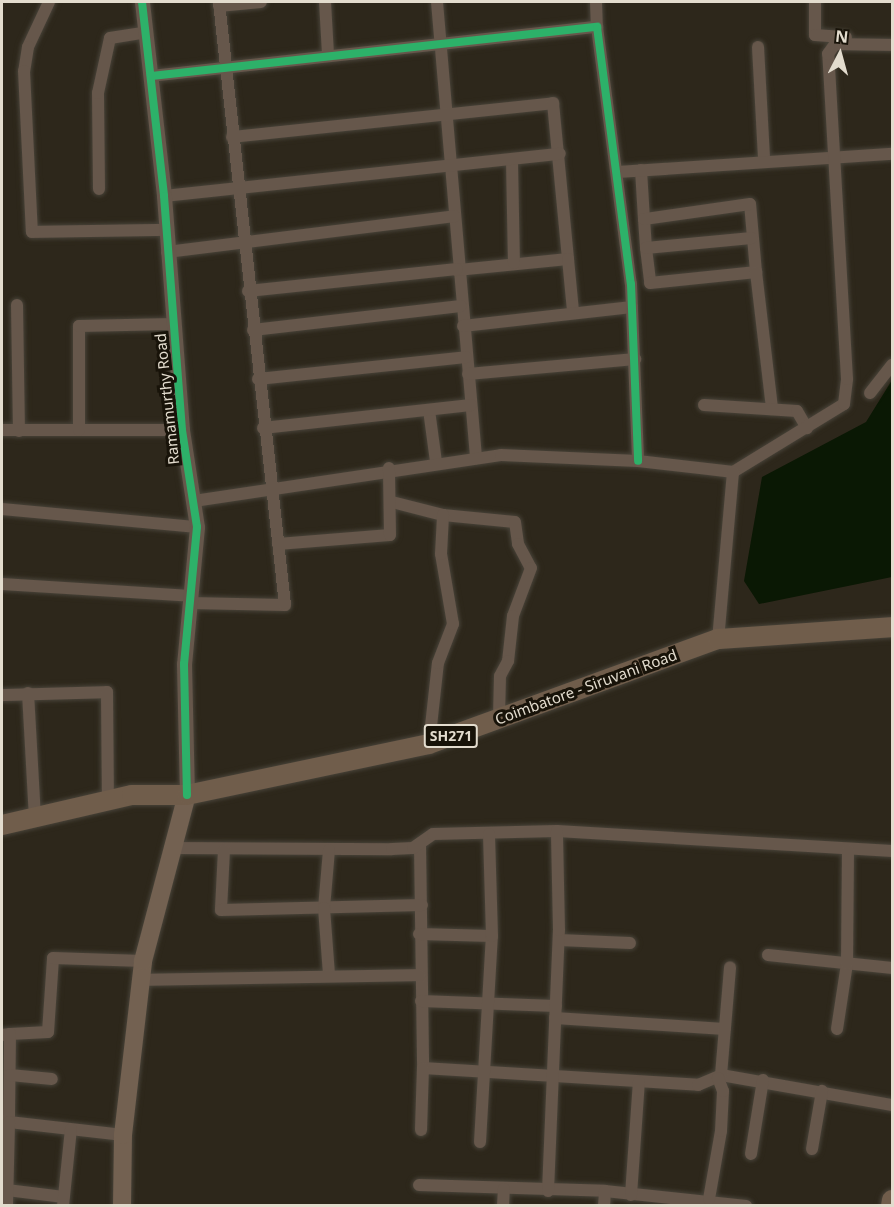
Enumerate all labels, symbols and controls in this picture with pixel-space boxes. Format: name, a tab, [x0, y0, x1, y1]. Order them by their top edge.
north arrow	[810, 24, 870, 84]
text: N	[834, 24, 849, 48]
street label: Ramamurthy Road	[151, 332, 183, 466]
street label: Coimbatore - Siruvani Road	[493, 646, 679, 728]
road number: SH271	[422, 725, 480, 747]

